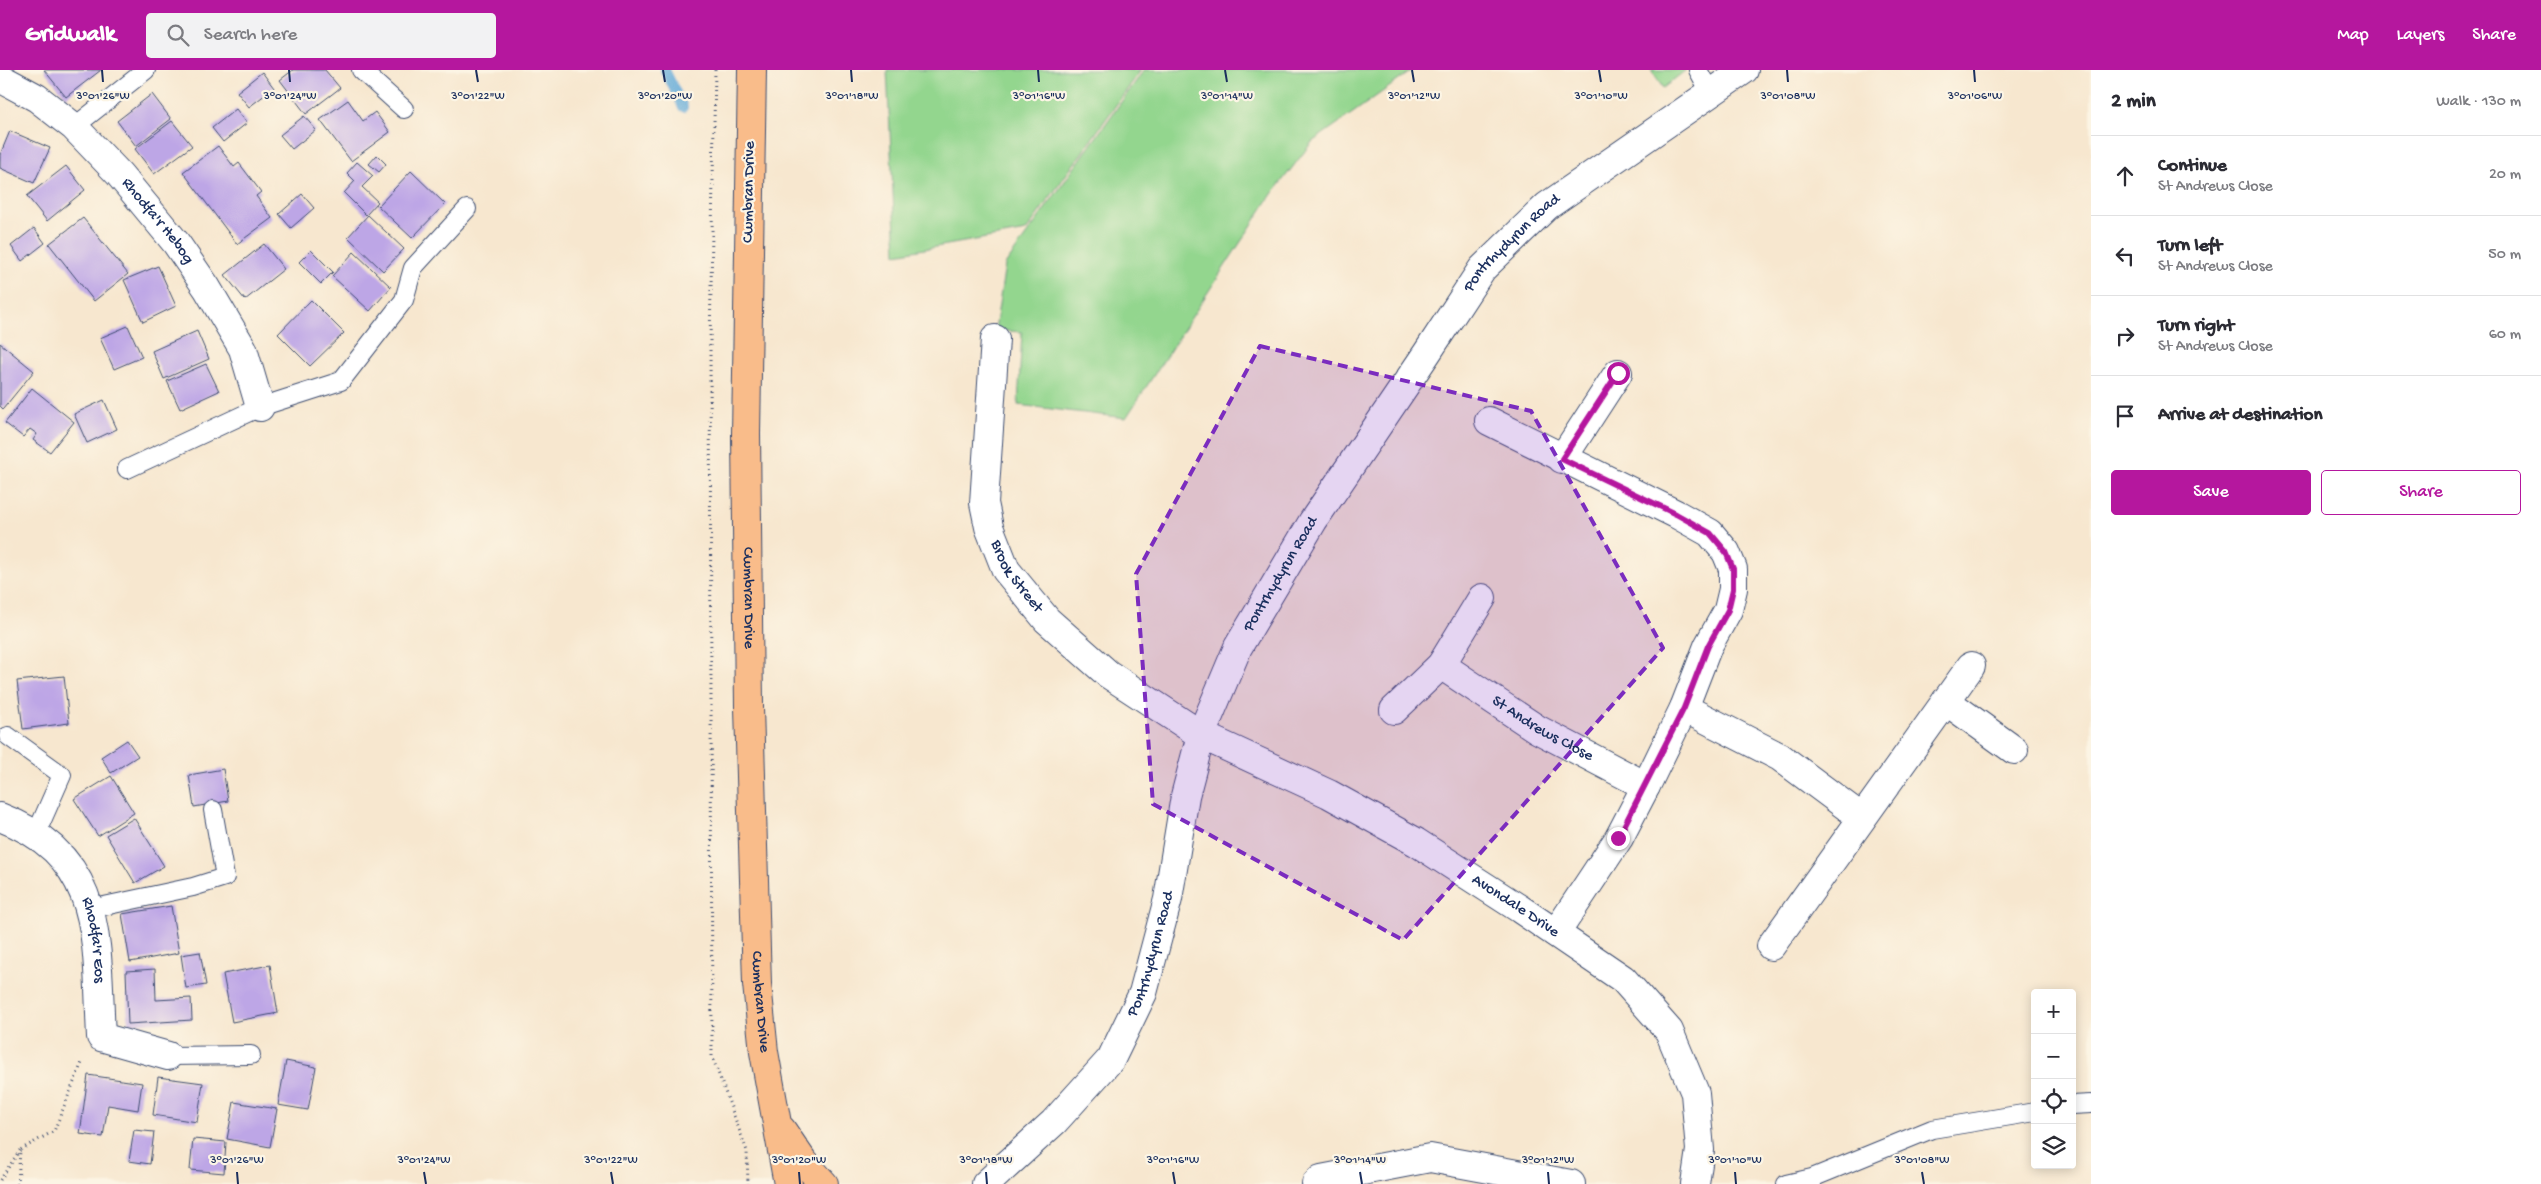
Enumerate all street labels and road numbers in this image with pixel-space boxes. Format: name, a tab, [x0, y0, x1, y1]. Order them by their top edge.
street label: Cwmbran Drive	[740, 140, 760, 243]
street label: Rhodfa'r Hebog	[117, 174, 197, 268]
street label: Pontrhydyrun Road	[1459, 189, 1565, 297]
street label: Pontrhydyrun Road	[1239, 512, 1324, 636]
street label: Brook Street	[985, 537, 1048, 618]
street label: Cwmbran Drive	[738, 547, 758, 650]
street label: St Andrews Close	[1488, 692, 1597, 767]
street label: Avondale Drive	[1468, 871, 1563, 943]
street label: Pontrhydyrun Road	[1123, 888, 1179, 1021]
street label: Rhodfa'r Eos	[77, 895, 108, 984]
street label: Cwmbran Drive	[747, 951, 774, 1054]

